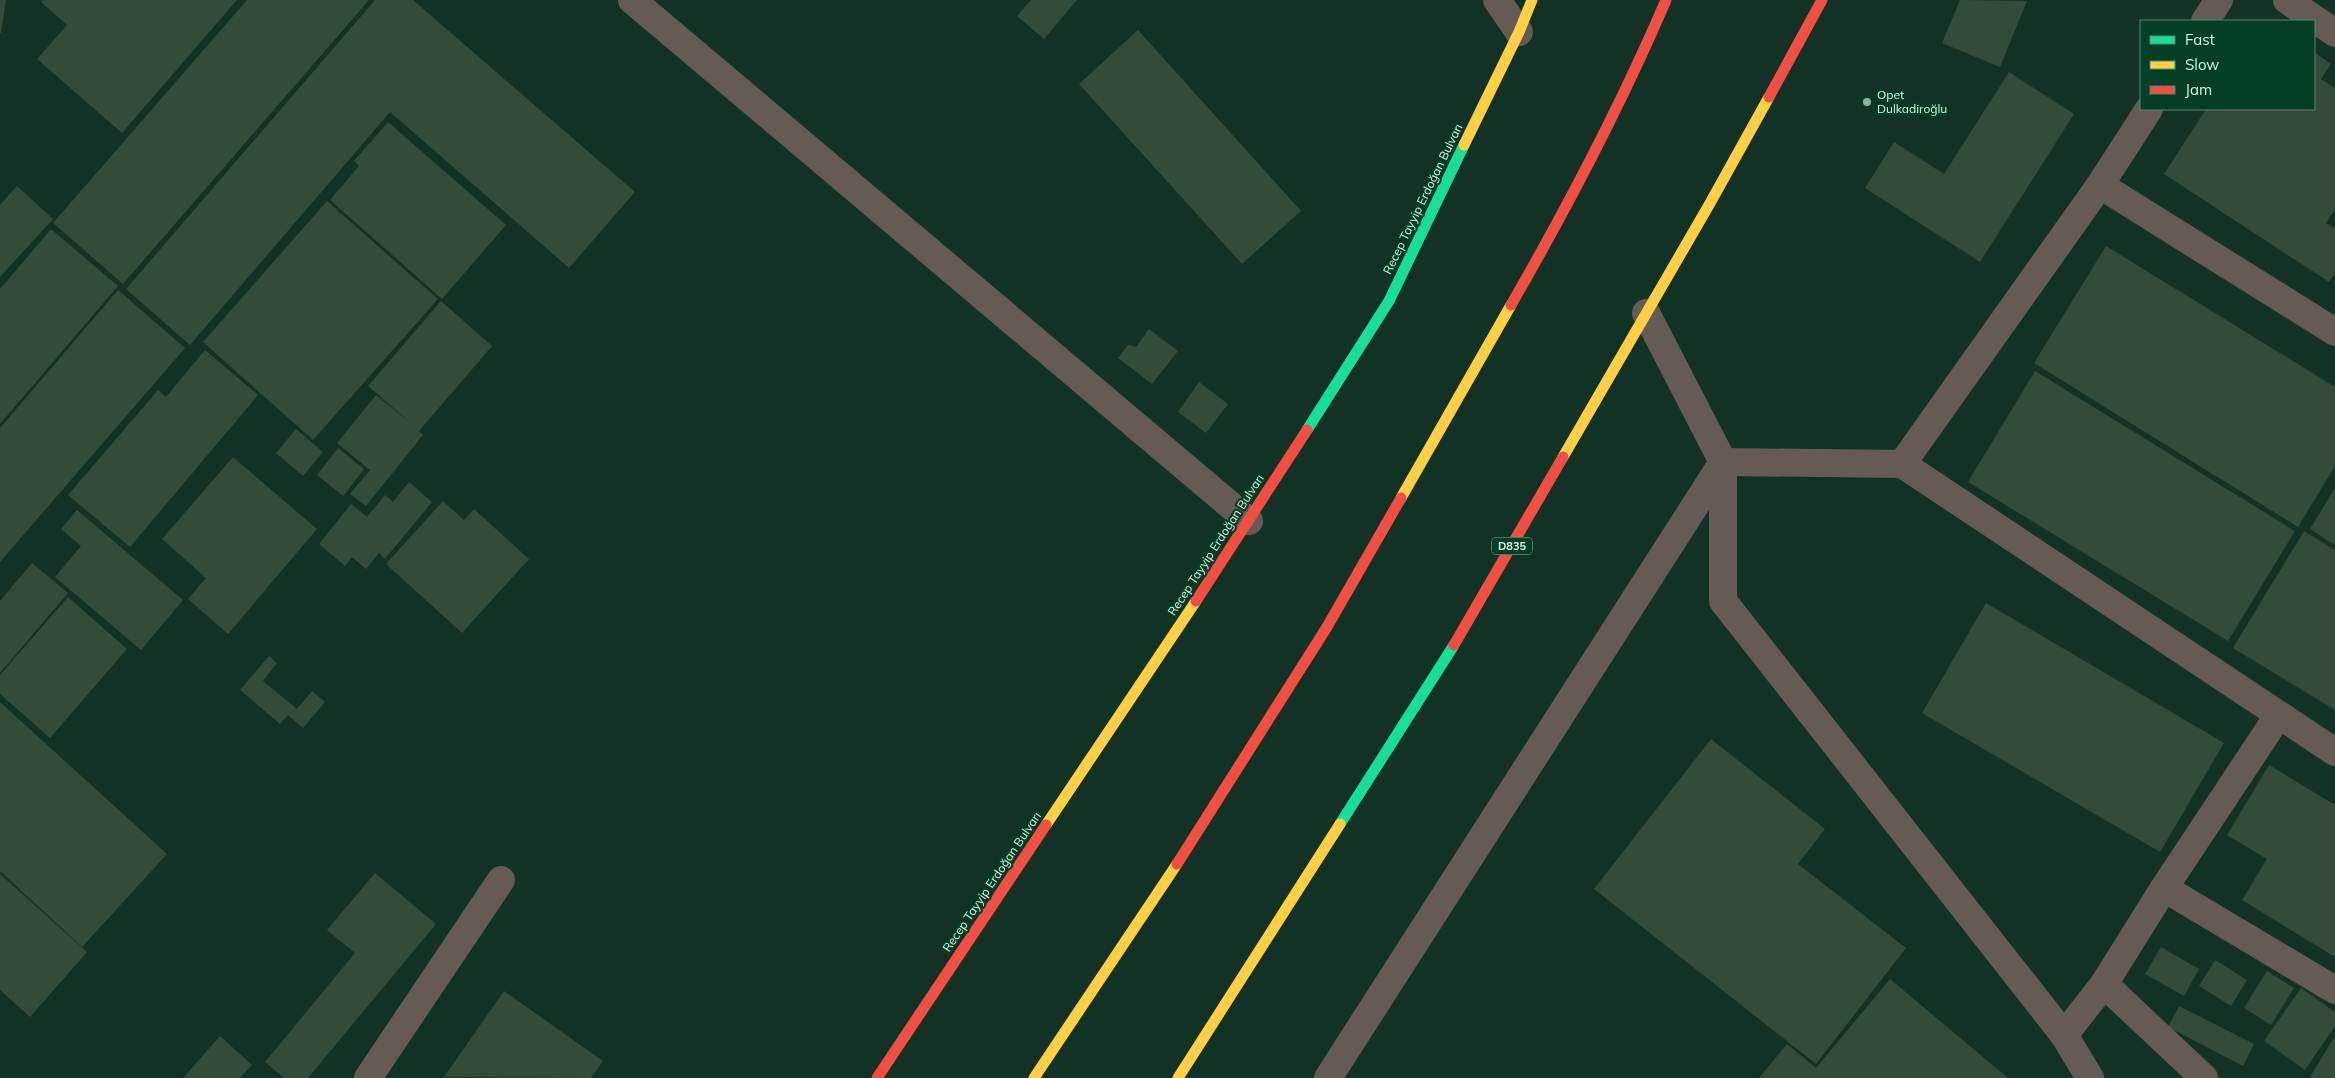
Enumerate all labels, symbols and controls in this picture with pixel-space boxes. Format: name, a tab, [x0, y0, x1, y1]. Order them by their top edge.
legend	[2140, 20, 2315, 110]
text: Fast	[2185, 30, 2215, 49]
text: Slow	[2185, 55, 2219, 74]
text: Jam	[2185, 80, 2212, 99]
place label: Opet Dulkadiroğlu	[1877, 87, 1947, 116]
marker: Opet Dulkadiroğlu	[1861, 96, 1873, 108]
street label: Recep Tayyip Erdoğan Bulvarı	[1380, 121, 1466, 276]
street label: Recep Tayyip Erdoğan Bulvarı	[1164, 471, 1267, 618]
road number: D835	[1492, 538, 1532, 554]
street label: Recep Tayyip Erdoğan Bulvarı	[939, 809, 1044, 955]

